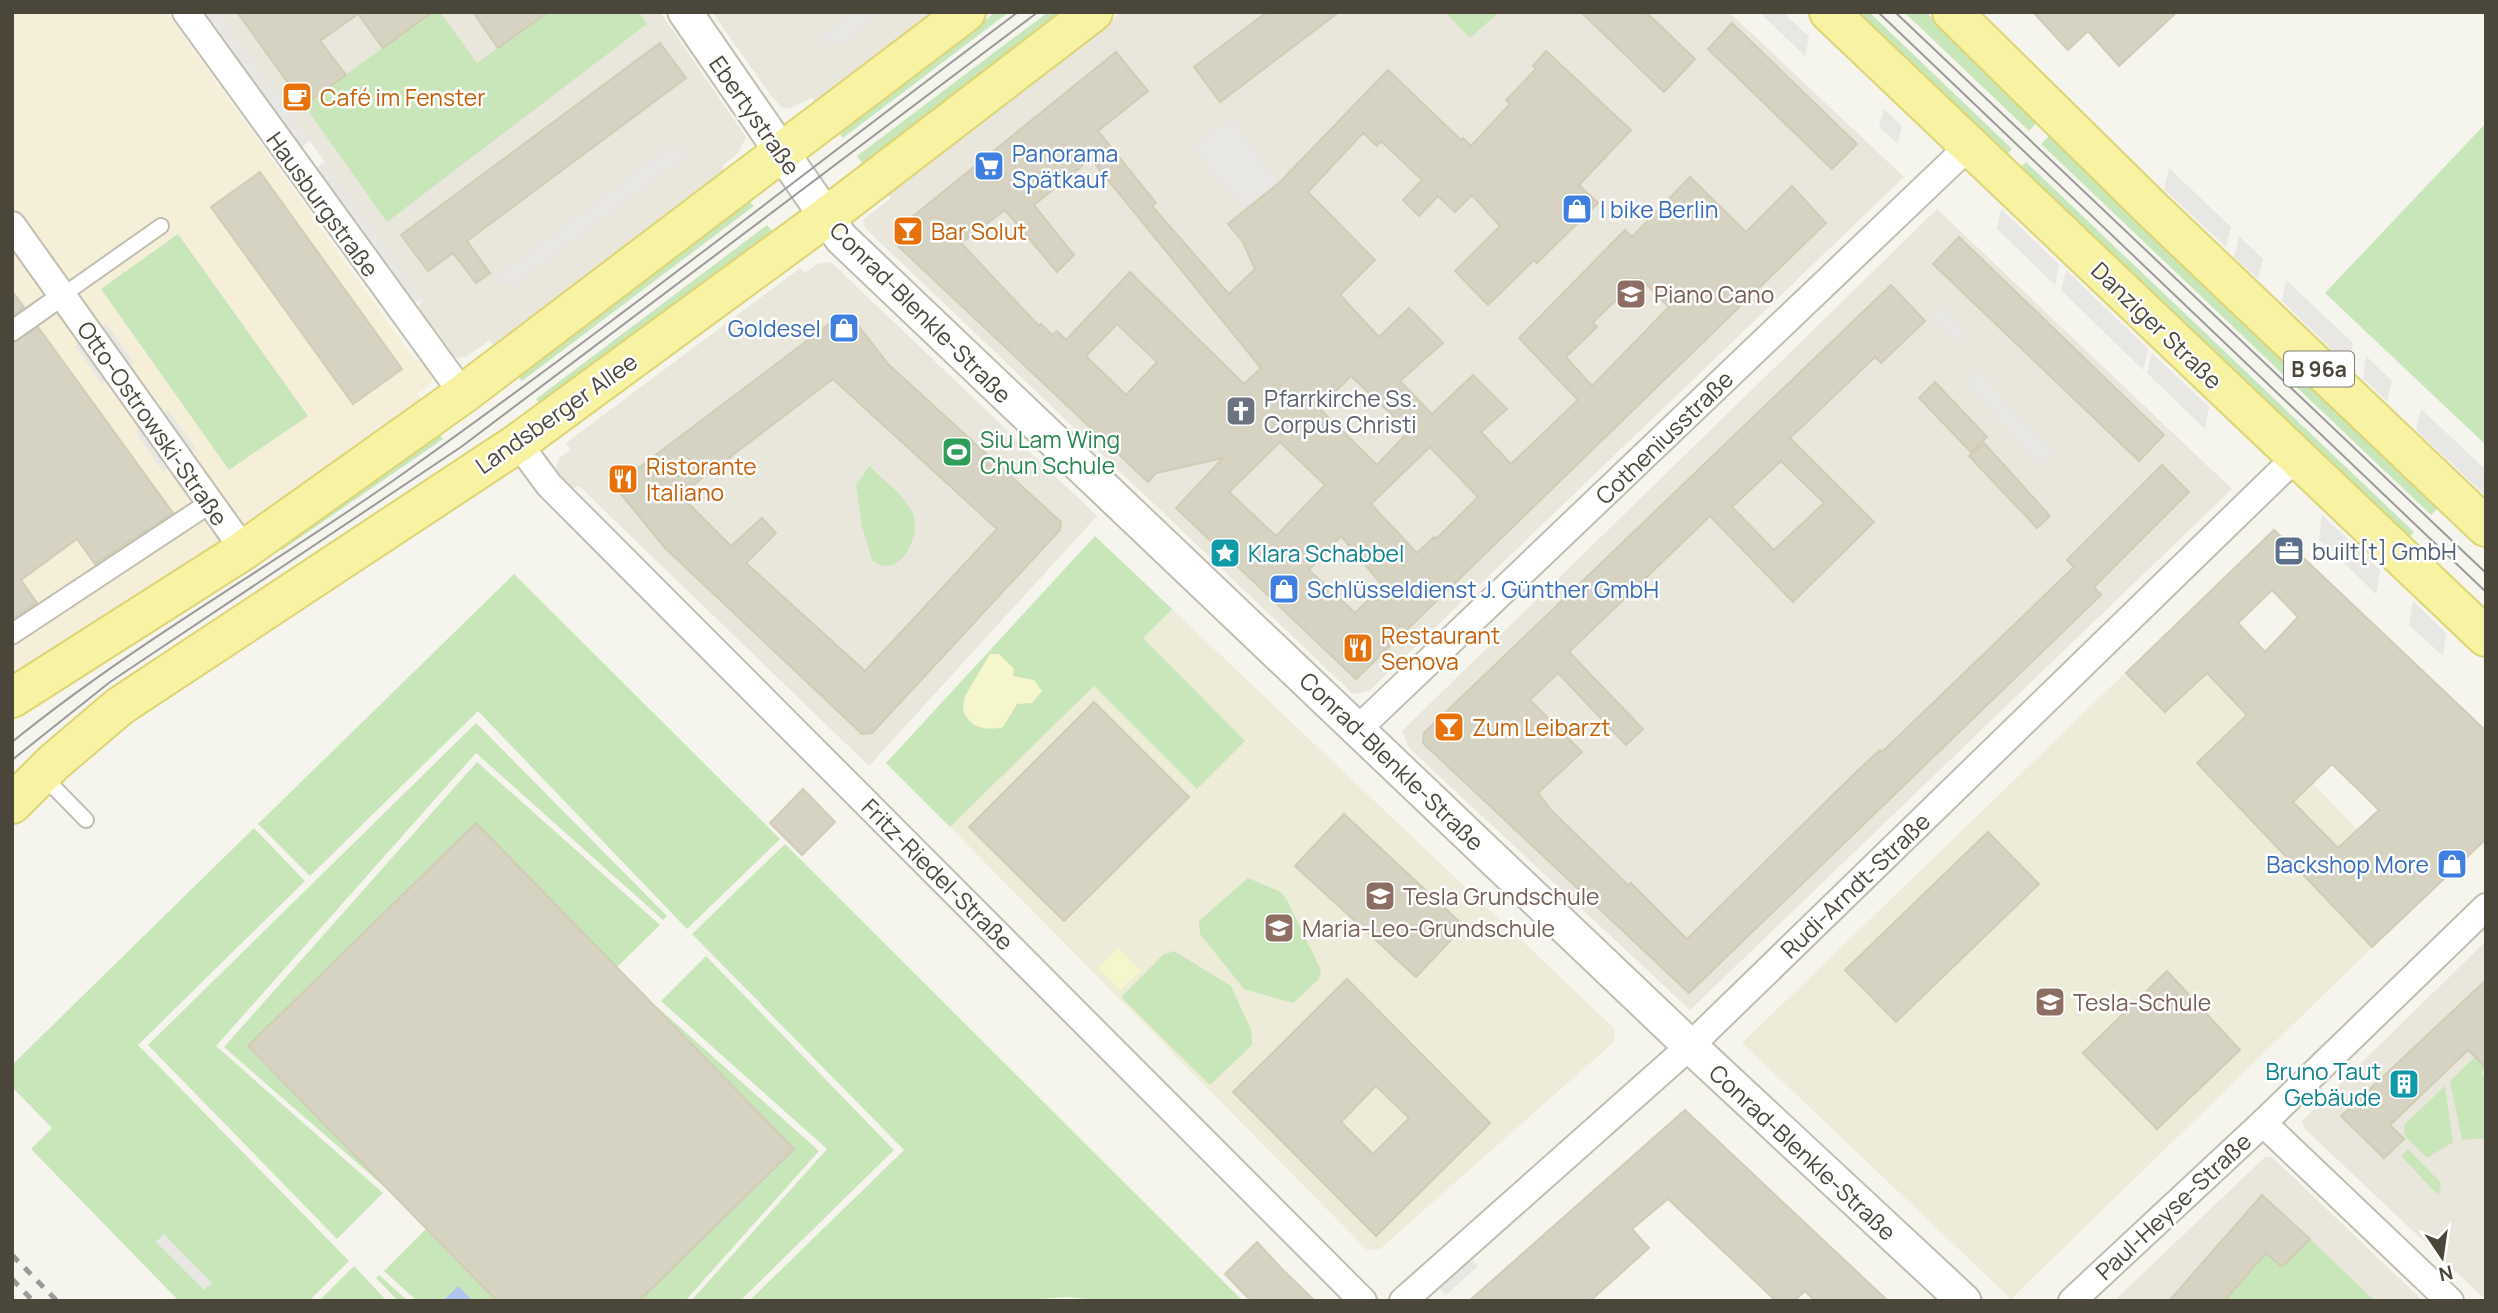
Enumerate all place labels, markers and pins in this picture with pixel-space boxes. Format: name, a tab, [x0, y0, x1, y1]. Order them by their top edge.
cafe icon: Café im Fenster	[280, 80, 314, 114]
place label: Café im Fenster	[320, 81, 485, 113]
place label: Panorama Spätkauf	[1012, 137, 1118, 195]
supermarket icon: Panorama Spätkauf	[972, 149, 1006, 183]
shop icon: I bike Berlin	[1560, 192, 1594, 226]
place label: I bike Berlin	[1600, 193, 1718, 225]
bar icon: Bar Solut	[891, 214, 925, 248]
place label: Bar Solut	[931, 215, 1027, 247]
school or university icon: Piano Cano	[1614, 277, 1648, 311]
place label: Piano Cano	[1654, 278, 1774, 310]
shop icon: Goldesel	[827, 311, 861, 345]
place label: Goldesel	[728, 312, 821, 344]
place label: Pfarrkirche Ss. Corpus Christi	[1264, 382, 1417, 440]
church icon: Pfarrkirche Ss. Corpus Christi	[1224, 394, 1258, 428]
place label: Siu Lam Wing Chun Schule	[980, 423, 1120, 481]
sports icon: Siu Lam Wing Chun Schule	[940, 435, 974, 469]
place label: Ristorante Italiano	[646, 450, 757, 508]
restaurant icon: Ristorante Italiano	[606, 462, 640, 496]
office icon: built[t] GmbH	[2272, 534, 2306, 568]
place label: built[t] GmbH	[2312, 535, 2457, 567]
place icon: Klara Schabbel	[1208, 536, 1242, 570]
place label: Klara Schabbel	[1248, 537, 1404, 569]
shop icon: Schlüsseldienst J. Günther GmbH	[1267, 572, 1301, 606]
place label: Schlüsseldienst J. Günther GmbH	[1307, 573, 1659, 605]
place label: Restaurant Senova	[1381, 619, 1500, 677]
restaurant icon: Restaurant Senova	[1341, 631, 1375, 665]
bar icon: Zum Leibarzt	[1432, 710, 1466, 744]
place label: Zum Leibarzt	[1472, 711, 1611, 743]
shop icon: Backshop More	[2435, 847, 2469, 881]
place label: Backshop More	[2266, 848, 2429, 880]
school or university icon: Tesla Grundschule	[1363, 879, 1397, 913]
place label: Tesla Grundschule	[1403, 880, 1599, 912]
school or university icon: Maria-Leo-Grundschule	[1262, 911, 1296, 945]
place label: Maria-Leo-Grundschule	[1302, 912, 1555, 944]
school or university icon: Tesla-Schule	[2033, 985, 2067, 1019]
place label: Tesla-Schule	[2073, 986, 2211, 1018]
place label: Bruno Taut Gebäude	[2265, 1055, 2381, 1113]
building icon: Bruno Taut Gebäude	[2387, 1067, 2421, 1101]

